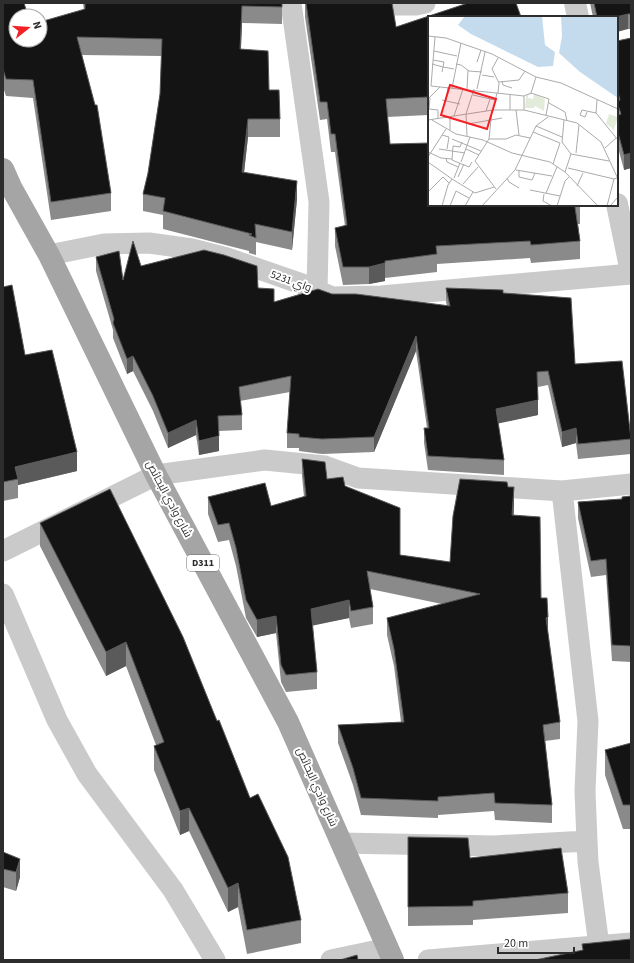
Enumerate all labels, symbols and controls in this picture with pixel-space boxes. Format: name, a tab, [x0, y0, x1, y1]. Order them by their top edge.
north arrow	[8, 8, 48, 48]
inset map	[428, 16, 618, 206]
text: N	[29, 20, 45, 31]
street label: واي 5231	[268, 267, 314, 296]
street label: شارع وادي البحائص	[141, 458, 196, 541]
road number: D311	[187, 555, 219, 571]
street label: شارع وادي البحائص	[292, 745, 341, 829]
scale bar	[498, 929, 574, 955]
text: 20 m	[504, 935, 528, 952]

